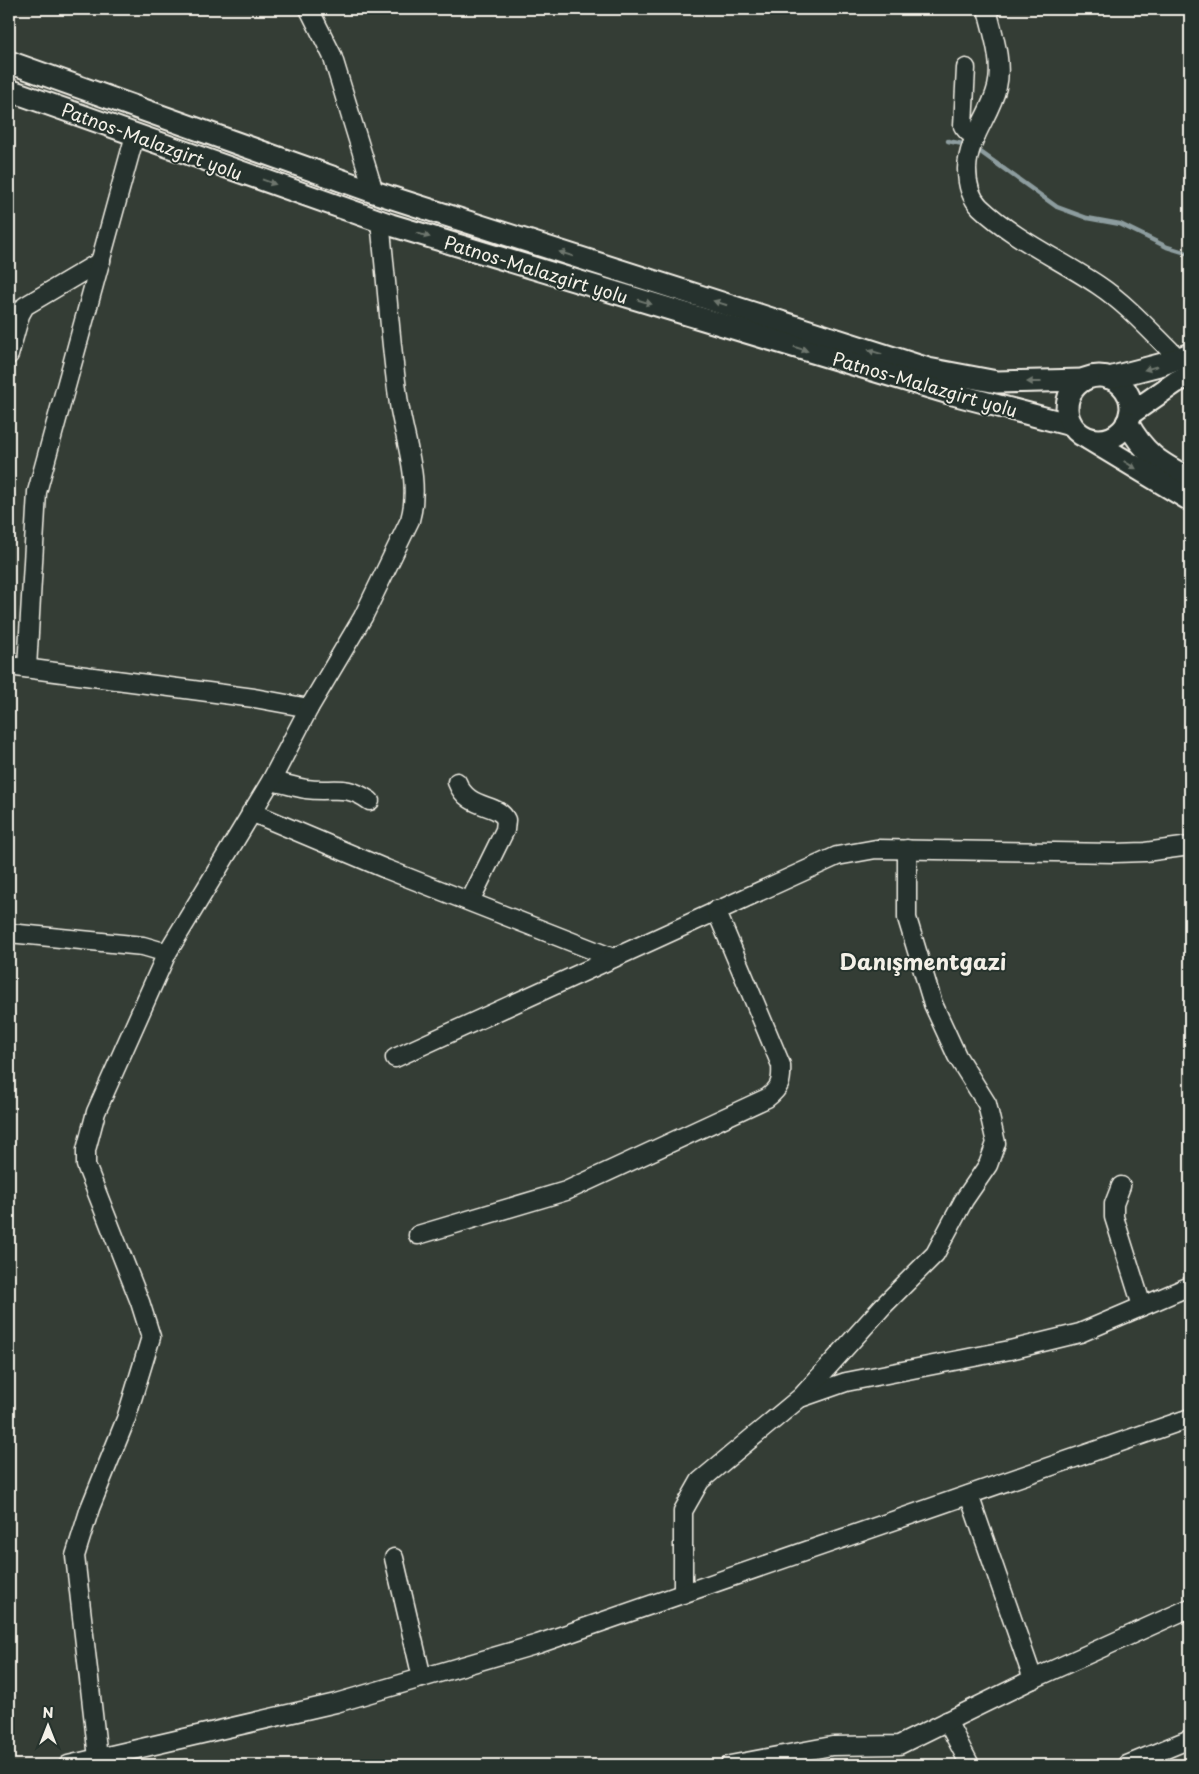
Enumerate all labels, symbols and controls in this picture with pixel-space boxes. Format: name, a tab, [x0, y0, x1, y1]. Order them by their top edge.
street label: Patnos-Malazgirt yolu	[58, 96, 246, 186]
one-way arrow	[262, 178, 277, 186]
street label: Patnos-Malazgirt yolu	[441, 228, 631, 310]
one-way arrow	[415, 231, 430, 239]
one-way arrow	[558, 249, 573, 257]
one-way arrow	[638, 298, 653, 306]
one-way arrow	[713, 299, 728, 307]
one-way arrow	[794, 345, 809, 353]
street label: Patnos-Malazgirt yolu	[829, 345, 1021, 423]
one-way arrow	[868, 348, 883, 356]
one-way arrow	[1143, 365, 1158, 373]
one-way arrow	[1026, 378, 1042, 386]
one-way arrow	[1123, 460, 1136, 470]
district label: Danışmentgazi	[840, 944, 1006, 977]
north arrow	[22, 1702, 72, 1752]
text: N	[42, 1702, 54, 1723]

